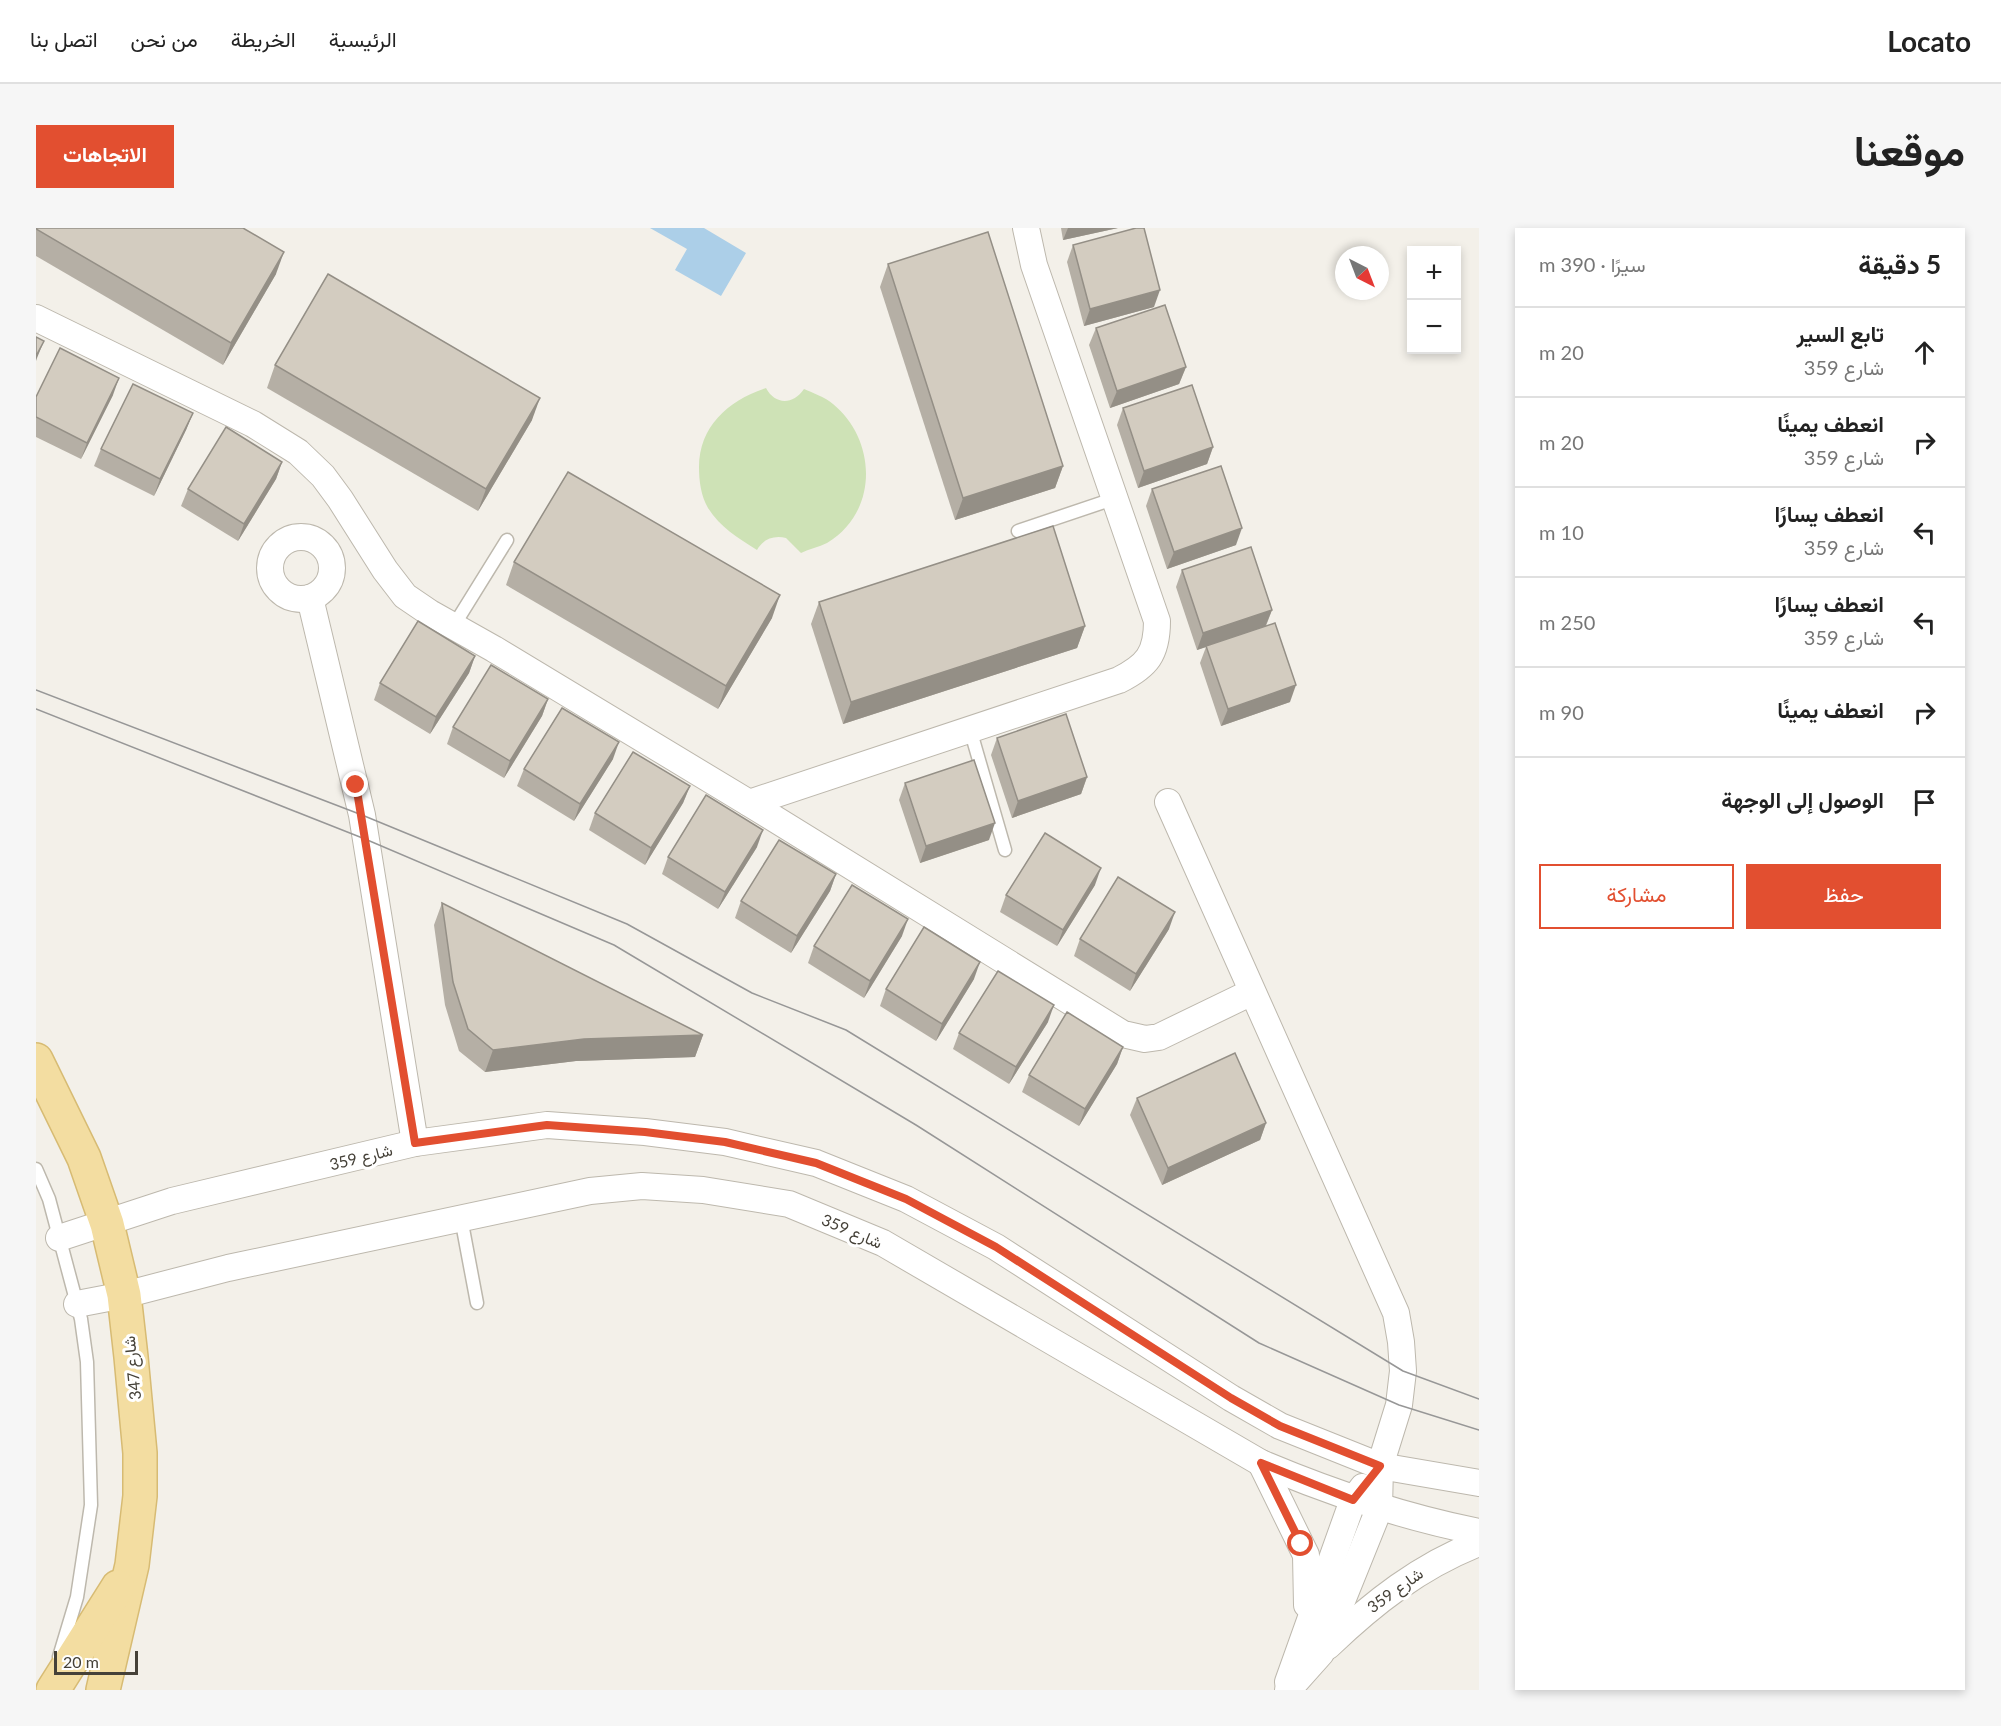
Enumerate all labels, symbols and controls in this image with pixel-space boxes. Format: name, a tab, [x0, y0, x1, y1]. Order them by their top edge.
text: Locato	[1887, 24, 1971, 58]
text: اتصل بنا	[30, 26, 98, 51]
text: من نحن	[131, 26, 198, 51]
text: الخريطة	[231, 26, 296, 51]
text: الرئيسية	[329, 26, 397, 51]
button: الاتجاهات	[36, 125, 174, 188]
text: موقعنا	[1854, 125, 1965, 175]
north arrow	[1335, 246, 1389, 300]
map controls	[1407, 246, 1461, 354]
button: +	[1407, 246, 1461, 300]
text: 5 دقيقة	[1858, 248, 1941, 280]
text: سيرًا · 390 m	[1539, 252, 1646, 276]
button: −	[1407, 300, 1461, 354]
text: تابع السير	[1797, 320, 1884, 347]
icon: ahead	[1908, 336, 1941, 369]
text: 20 m	[1539, 340, 1584, 364]
text: شارع 359	[1804, 355, 1884, 379]
text: انعطف يمينًا	[1777, 410, 1884, 437]
icon: right	[1908, 426, 1941, 459]
text: 20 m	[1539, 430, 1584, 454]
text: شارع 359	[1804, 445, 1884, 469]
text: انعطف يسارًا	[1775, 500, 1884, 527]
icon: left	[1908, 516, 1941, 549]
text: 10 m	[1539, 520, 1584, 544]
text: شارع 359	[1804, 535, 1884, 559]
text: انعطف يسارًا	[1775, 590, 1884, 617]
icon: left	[1908, 606, 1941, 639]
text: 250 m	[1539, 610, 1595, 634]
text: شارع 359	[1804, 625, 1884, 649]
text: انعطف يمينًا	[1777, 696, 1884, 723]
icon: right	[1908, 696, 1941, 729]
text: 90 m	[1539, 700, 1584, 724]
route end	[342, 771, 368, 797]
text: الوصول إلى الوجهة	[1721, 786, 1884, 813]
icon: arrive	[1908, 786, 1941, 819]
button: مشاركة	[1539, 864, 1734, 929]
button: حفظ	[1746, 864, 1941, 929]
street label: شارع 359	[327, 1140, 395, 1176]
street label: شارع 359	[818, 1209, 885, 1255]
street label: شارع 347	[119, 1335, 147, 1401]
route start	[1287, 1530, 1313, 1556]
street label: شارع 359	[1363, 1563, 1428, 1619]
scale bar	[54, 1648, 138, 1676]
text: 20 m	[63, 1652, 99, 1671]

